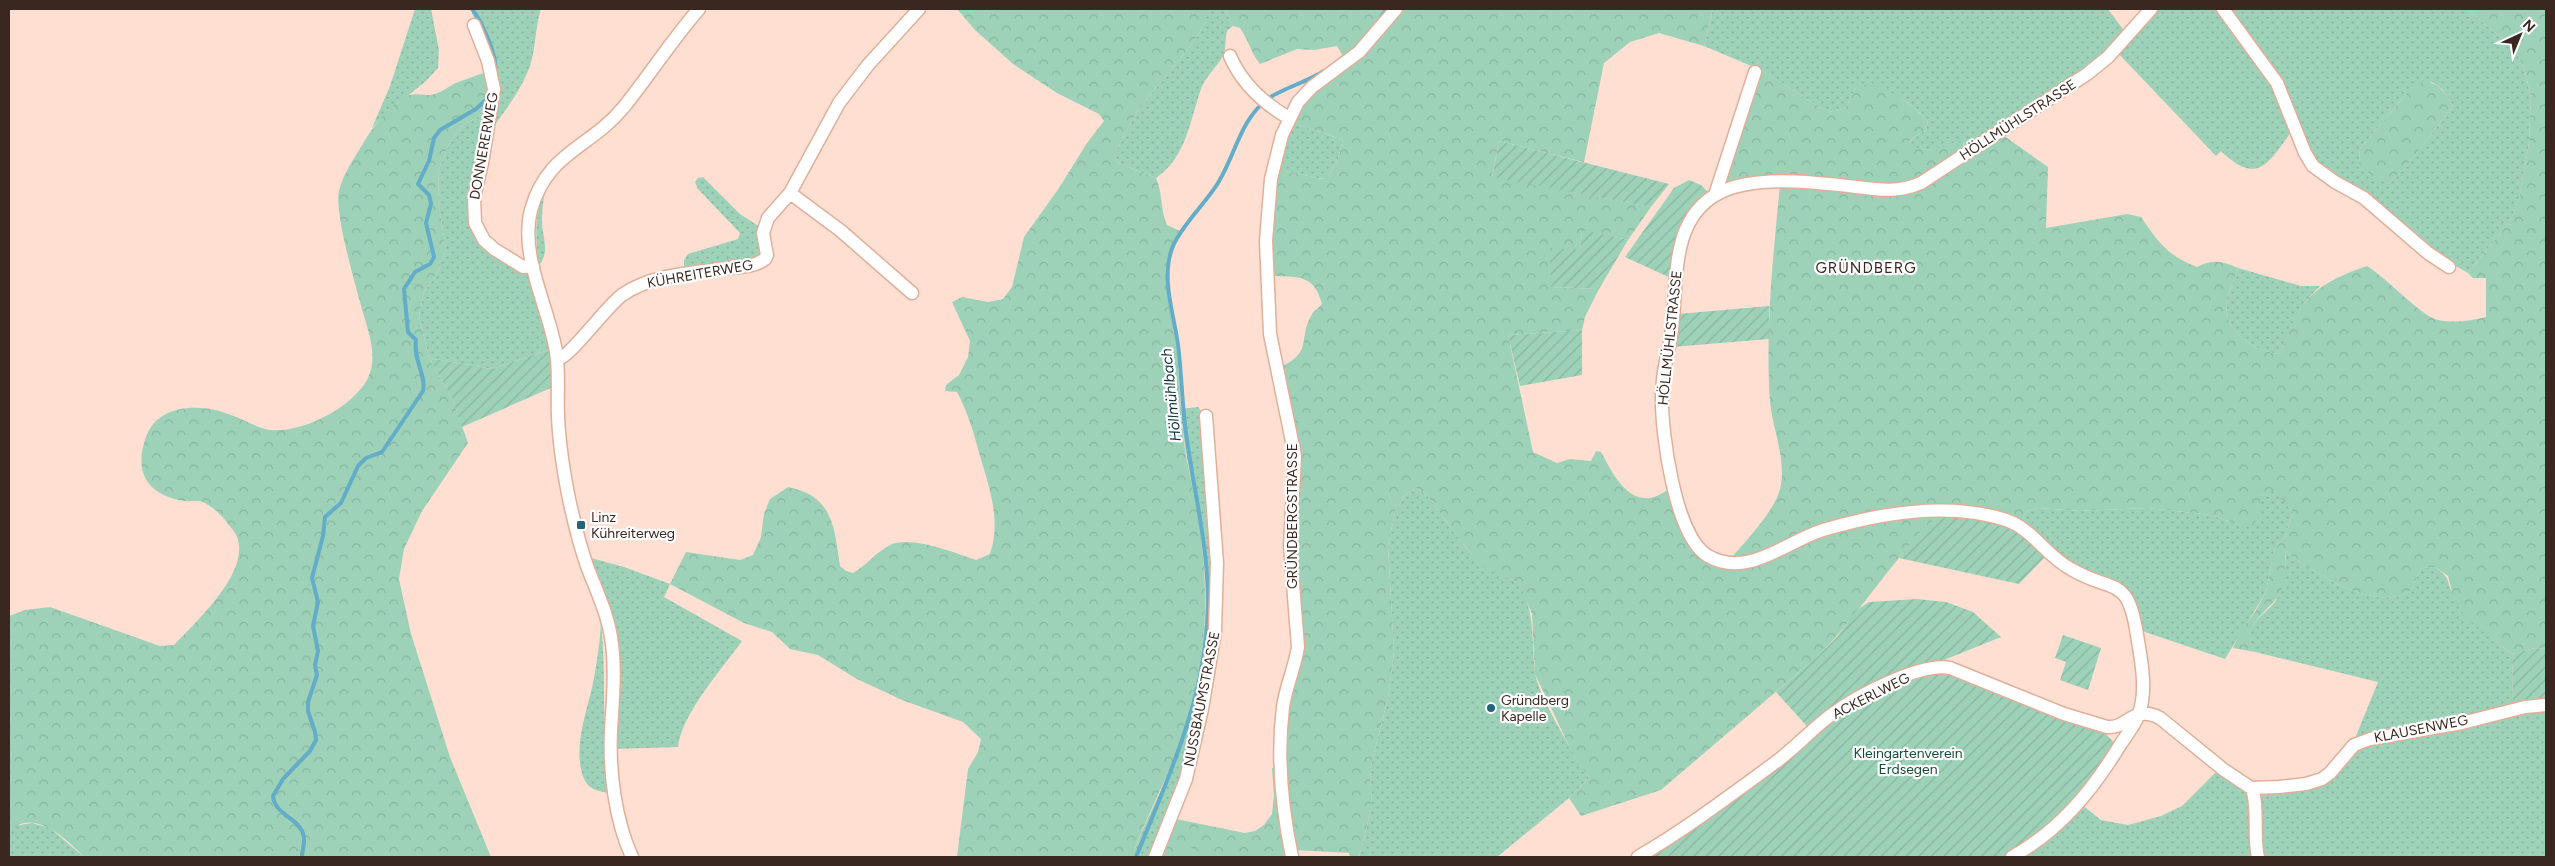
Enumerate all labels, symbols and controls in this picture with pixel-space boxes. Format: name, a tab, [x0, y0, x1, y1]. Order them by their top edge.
north arrow	[2495, 10, 2545, 60]
text: N	[2519, 16, 2538, 36]
street label: HÖLLMÜHLSTRASSE	[1957, 76, 2079, 164]
street label: DONNERERWEG	[466, 91, 502, 201]
street label: KÜHREITERWEG	[646, 256, 754, 292]
district label: GRÜNDBERG	[1815, 259, 1917, 277]
street label: HÖLLMÜHLSTRASSE	[1654, 270, 1686, 406]
water label: Höllmühlbach	[1157, 348, 1185, 442]
street label: GRÜNDBERGSTRASSE	[1284, 443, 1301, 589]
place label: Linz Kühreiterweg	[591, 509, 675, 542]
marker: Linz Kühreiterweg	[575, 519, 587, 531]
street label: NUSSBAUMSTRASSE	[1181, 630, 1223, 768]
street label: ACKERLWEG	[1829, 669, 1913, 723]
place label: Gründberg Kapelle	[1501, 692, 1569, 725]
marker: Gründberg Kapelle	[1485, 702, 1497, 714]
street label: KLAUSENWEG	[2373, 711, 2470, 746]
park label: Kleingartenverein Erdsegen	[1853, 745, 1963, 778]

